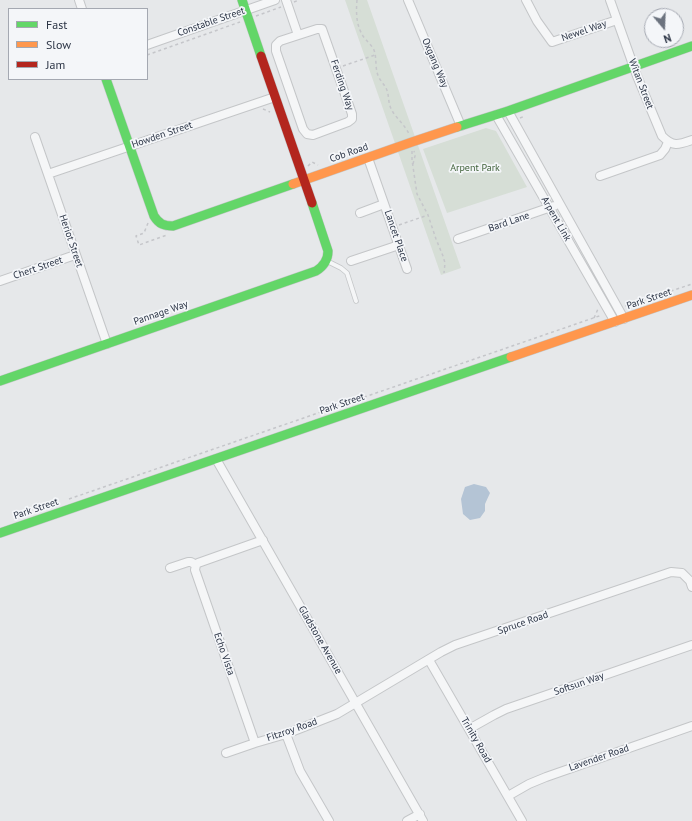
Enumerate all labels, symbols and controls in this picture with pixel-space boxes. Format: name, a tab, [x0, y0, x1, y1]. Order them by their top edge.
street label: Constable Street	[176, 5, 246, 39]
legend	[8, 8, 148, 80]
north arrow	[644, 8, 684, 48]
text: Fast	[46, 17, 67, 32]
street label: Newel Way	[560, 18, 608, 44]
text: N	[662, 31, 673, 46]
street label: Oxgang Way	[419, 36, 451, 90]
text: Slow	[46, 37, 71, 52]
text: Jam	[46, 57, 65, 72]
street label: Witan Street	[626, 57, 656, 111]
street label: Ferding Way	[328, 58, 356, 112]
street label: Howden Street	[130, 119, 194, 151]
street label: Cob Road	[328, 141, 370, 165]
park label: Arpent Park	[450, 162, 500, 174]
street label: Arpent Link	[538, 195, 574, 243]
street label: Lancet Place	[382, 209, 410, 263]
street label: Bard Lane	[487, 209, 531, 235]
street label: Heriot Street	[56, 213, 86, 269]
street label: Chert Street	[12, 254, 64, 282]
street label: Park Street	[625, 286, 673, 312]
street label: Pannage Way	[132, 298, 190, 328]
street label: Park Street	[318, 391, 366, 417]
street label: Park Street	[12, 496, 60, 522]
street label: Gladstone Avenue	[296, 604, 344, 676]
street label: Spruce Road	[496, 609, 550, 637]
street label: Echo Vista	[211, 631, 237, 677]
street label: Softsun Way	[552, 670, 606, 698]
street label: Trinity Road	[458, 715, 494, 765]
street label: Fitzroy Road	[265, 716, 319, 744]
street label: Lavender Road	[567, 742, 631, 774]

